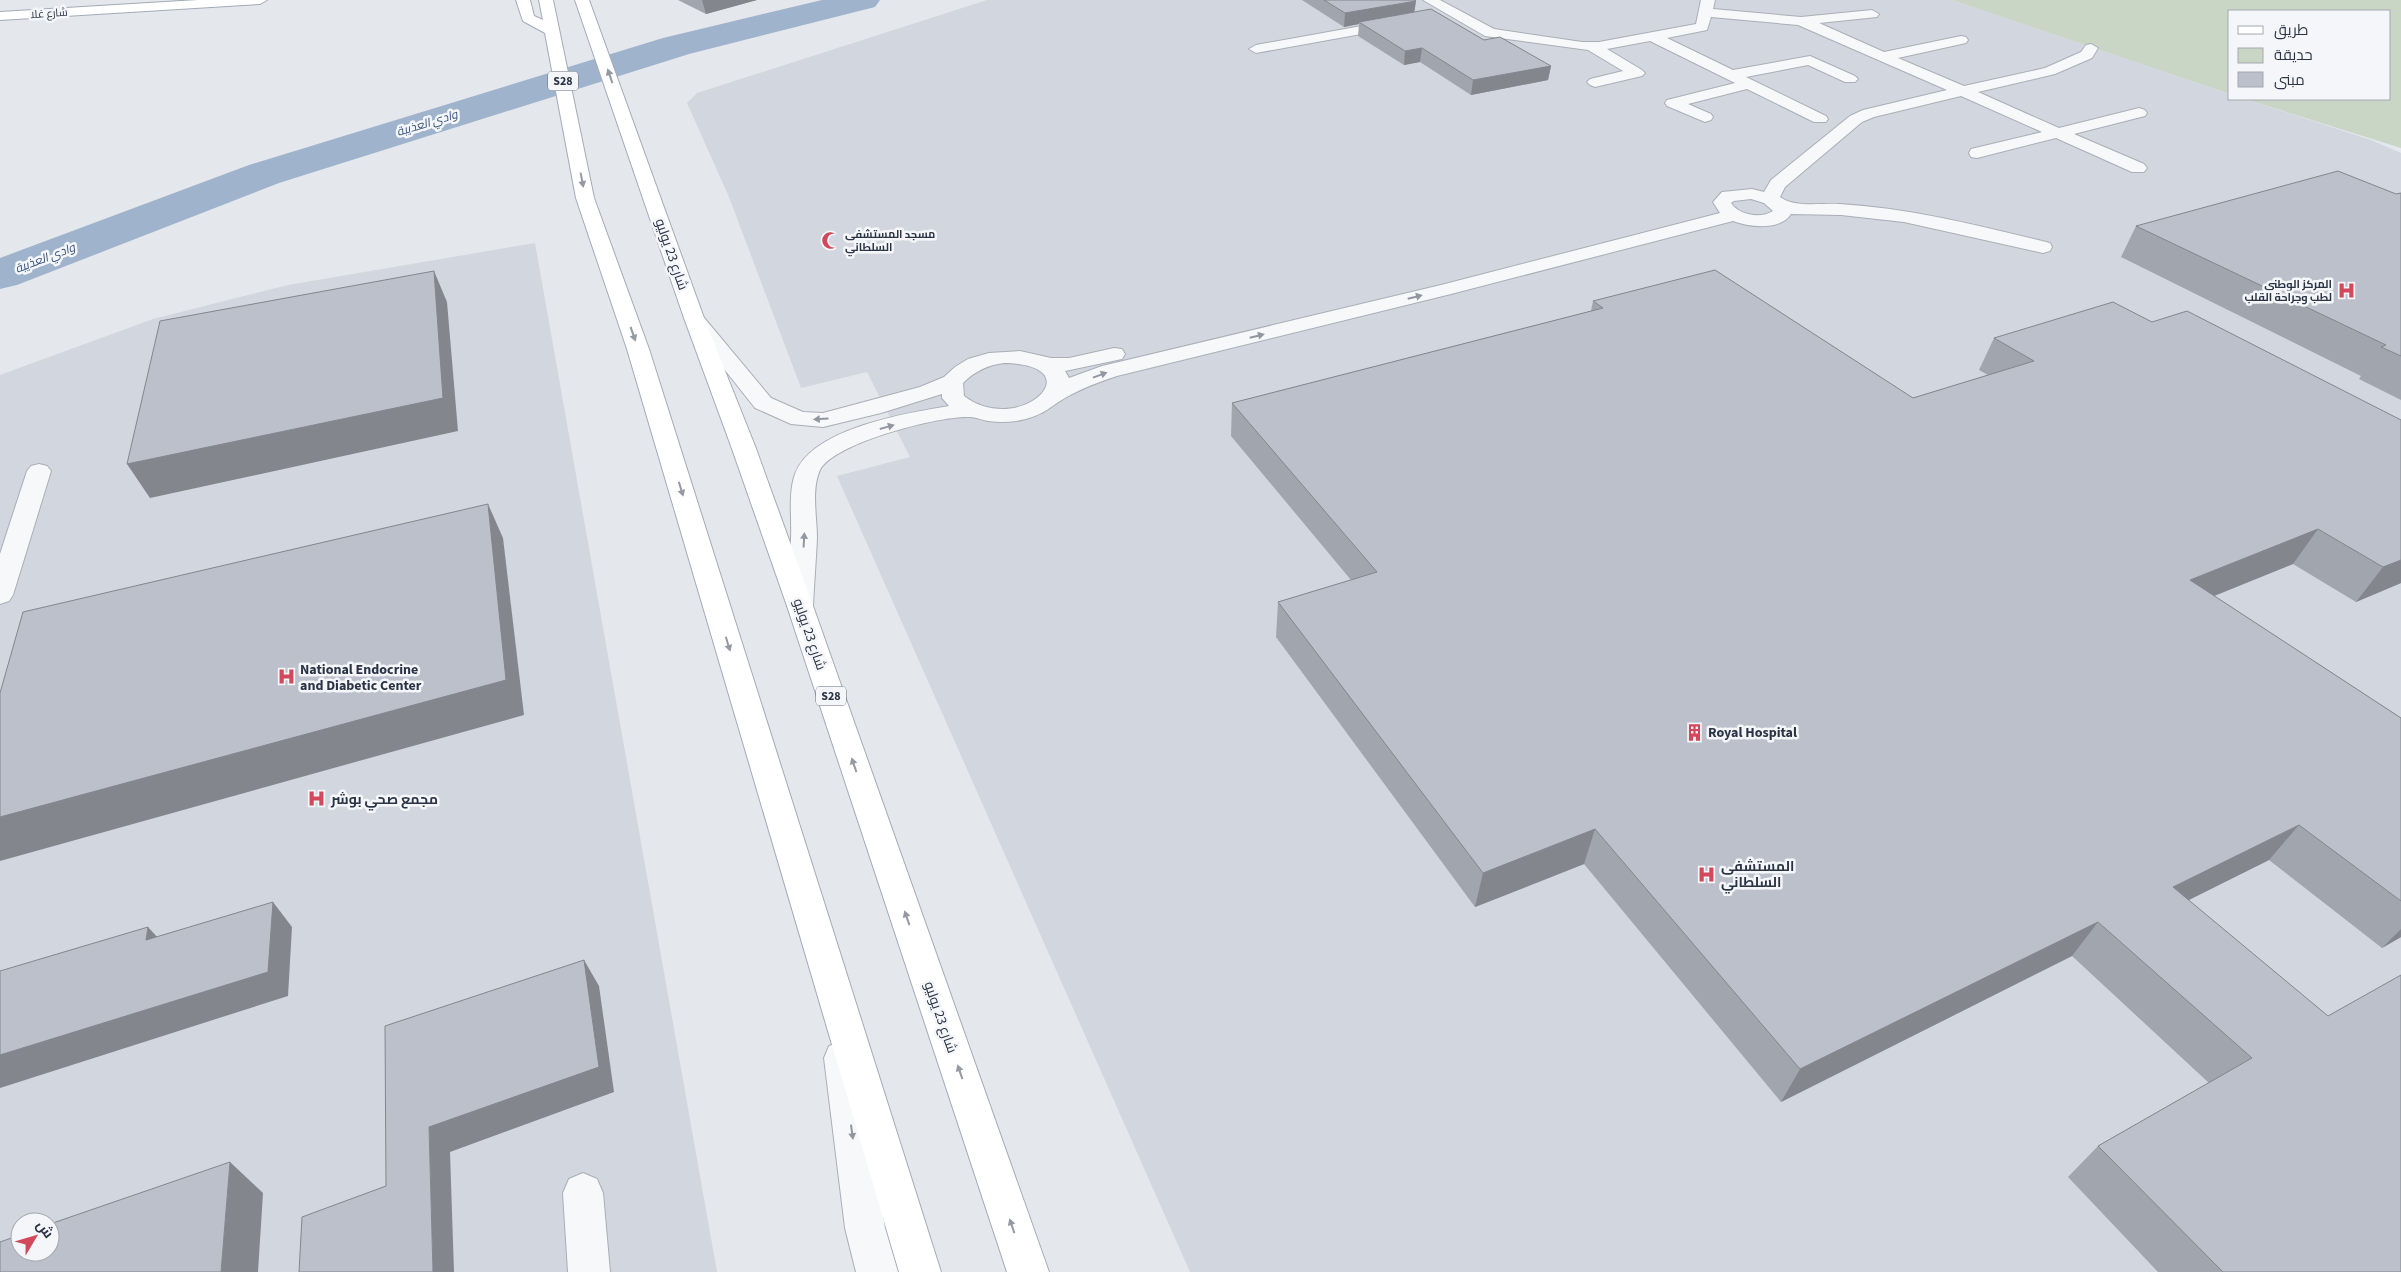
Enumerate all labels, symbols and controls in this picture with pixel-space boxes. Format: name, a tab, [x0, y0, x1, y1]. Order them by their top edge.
street label: شارع غلا	[30, 5, 68, 22]
legend	[2228, 10, 2391, 100]
text: طريق	[2274, 20, 2308, 41]
text: حديقة	[2274, 45, 2313, 66]
one-way arrow	[606, 68, 613, 83]
text: مبنى	[2274, 70, 2305, 91]
road number: S28	[548, 72, 578, 90]
water label: وادي العذيبة	[395, 106, 461, 142]
one-way arrow	[578, 172, 586, 188]
street label: شارع 23 يوليو	[649, 216, 693, 293]
place label: مسجد المستشفى السلطاني	[845, 227, 935, 257]
mosque icon: مسجد المستشفى السلطاني	[821, 230, 841, 250]
water label: وادي العذيبة	[13, 239, 79, 279]
place label: المركز الوطني لطب وجراحة القلب	[2244, 277, 2332, 305]
hospital icon: المركز الوطني لطب وجراحة القلب	[2336, 280, 2356, 300]
one-way arrow	[1408, 293, 1423, 301]
one-way arrow	[630, 326, 637, 341]
one-way arrow	[1250, 331, 1265, 339]
one-way arrow	[1093, 371, 1108, 379]
one-way arrow	[813, 415, 829, 423]
one-way arrow	[879, 423, 894, 431]
one-way arrow	[678, 481, 685, 496]
one-way arrow	[800, 531, 808, 547]
street label: شارع 23 يوليو	[787, 596, 831, 673]
one-way arrow	[725, 637, 733, 652]
place label: National Endocrine and Diabetic Center	[300, 660, 422, 696]
hospital icon: National Endocrine and Diabetic Center	[276, 667, 296, 687]
road number: S28	[816, 686, 846, 706]
building icon: Royal Hospital	[1684, 722, 1704, 742]
place label: Royal Hospital	[1708, 723, 1797, 743]
one-way arrow	[850, 757, 858, 772]
hospital icon: مجمع صحي بوشر	[307, 789, 327, 809]
place label: مجمع صحي بوشر	[330, 790, 438, 811]
place label: المستشفى السلطاني	[1721, 857, 1794, 894]
hospital icon: المستشفى السلطاني	[1697, 864, 1717, 884]
one-way arrow	[903, 911, 910, 926]
street label: شارع 23 يوليو	[918, 979, 962, 1056]
one-way arrow	[956, 1064, 964, 1079]
one-way arrow	[848, 1124, 856, 1140]
north arrow	[10, 1212, 60, 1262]
text: ش	[31, 1216, 58, 1243]
one-way arrow	[1008, 1218, 1016, 1233]

